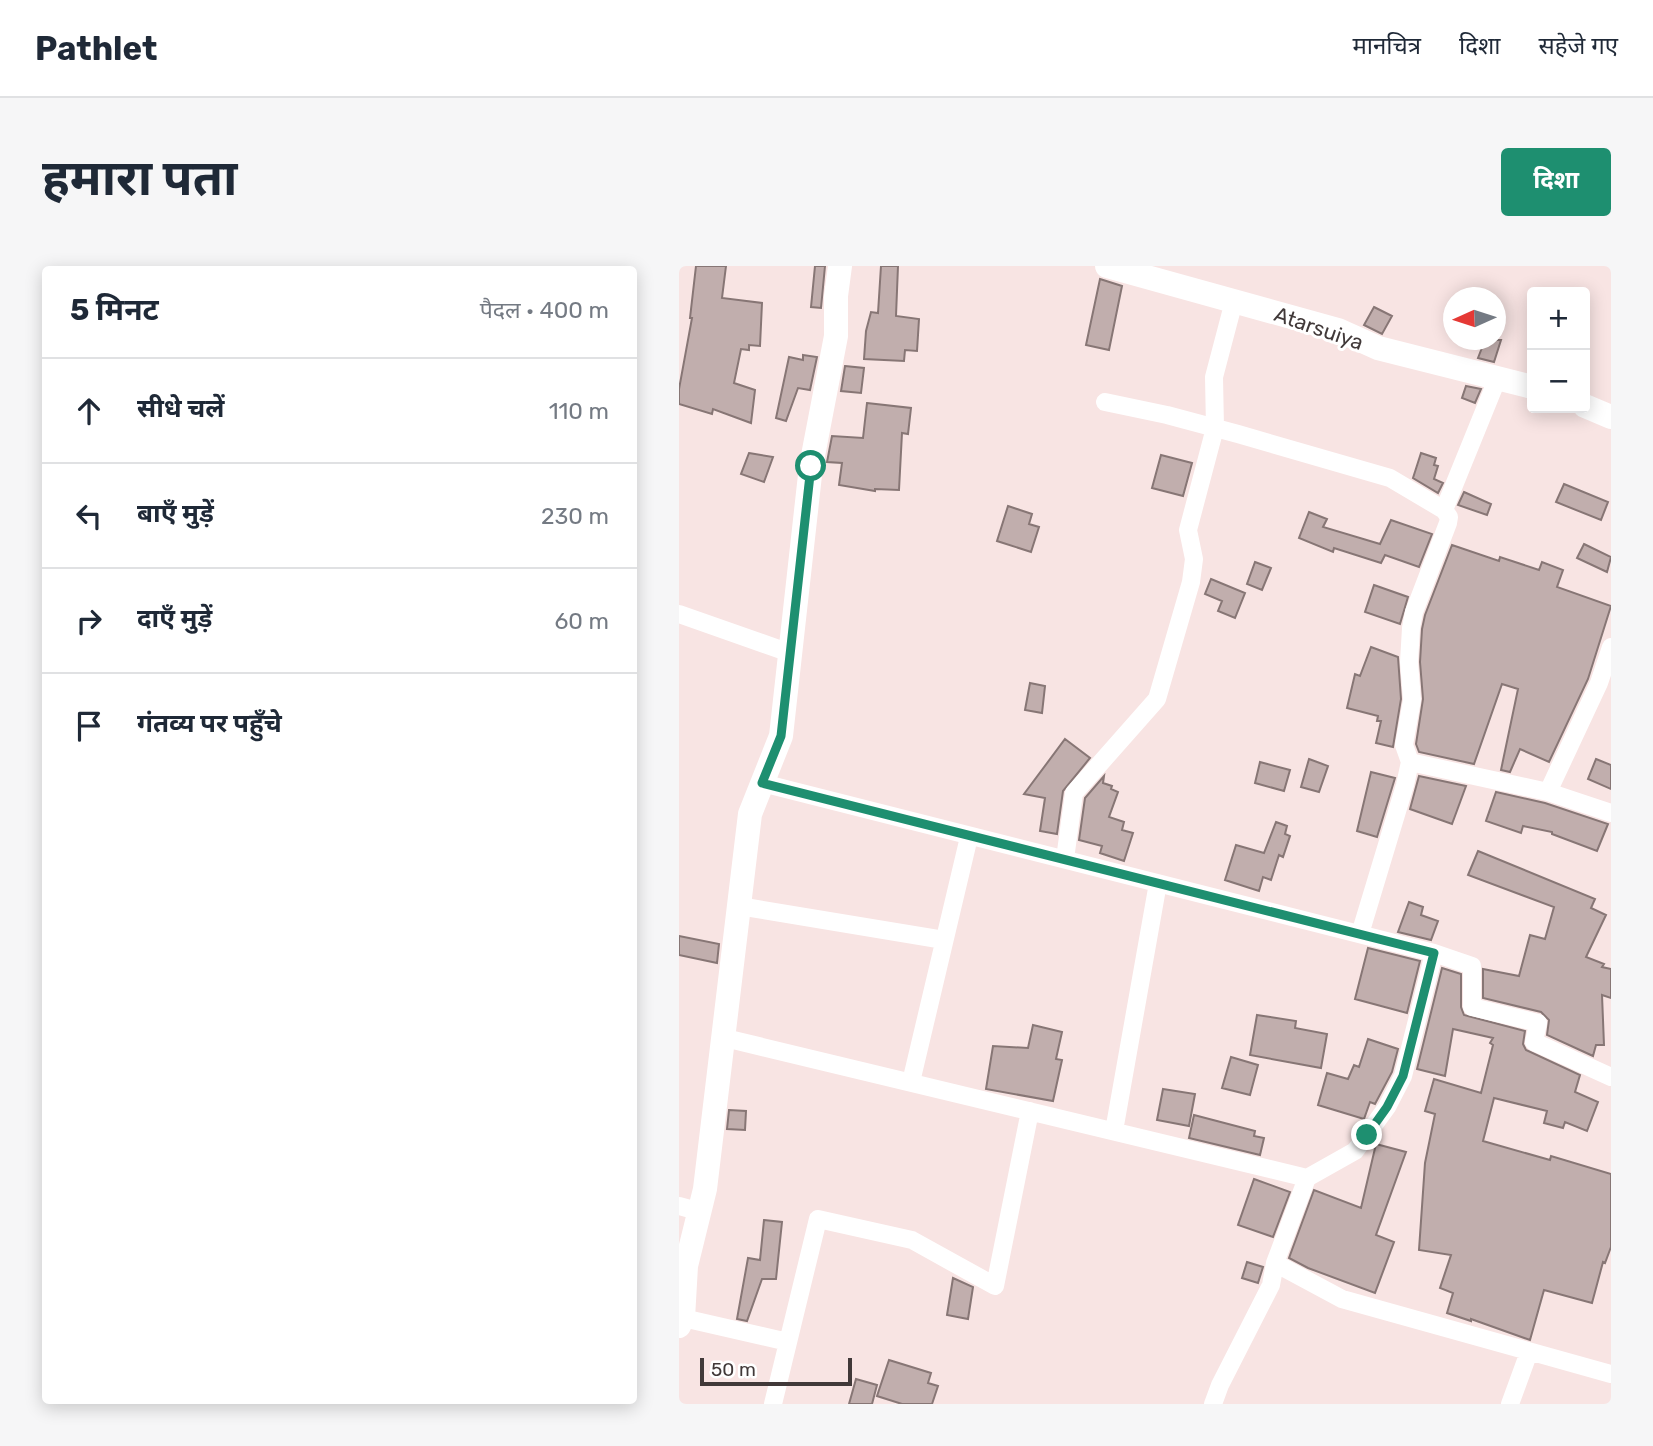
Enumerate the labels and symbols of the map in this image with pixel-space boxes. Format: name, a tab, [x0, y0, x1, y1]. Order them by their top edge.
north arrow	[1443, 287, 1506, 350]
street label: Atarsuiya	[1271, 301, 1367, 355]
route start	[795, 450, 826, 481]
route end	[1351, 1119, 1382, 1150]
scale bar	[700, 1355, 852, 1387]

